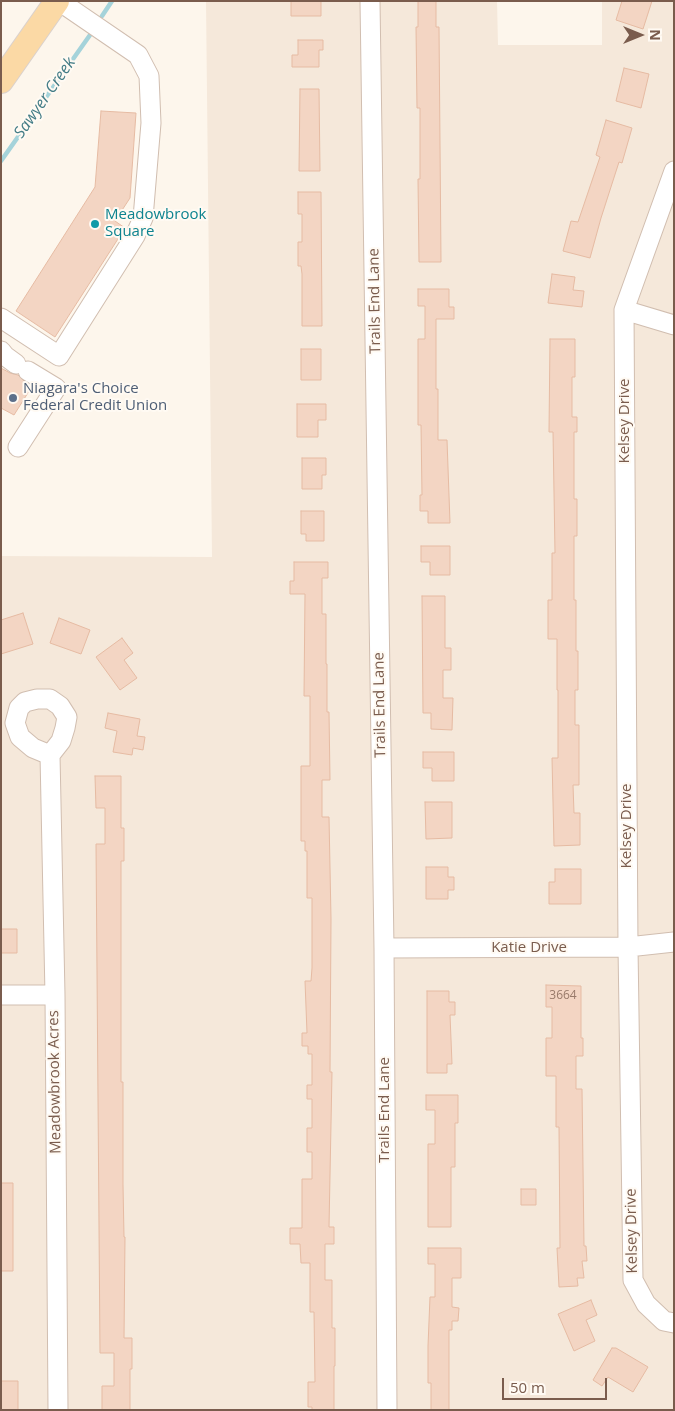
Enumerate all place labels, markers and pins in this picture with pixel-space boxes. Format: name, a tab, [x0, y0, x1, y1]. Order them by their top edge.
place label: Meadowbrook Square	[105, 206, 206, 241]
marker: Meadowbrook Square	[89, 218, 101, 230]
place label: Niagara's Choice Federal Credit Union	[23, 380, 167, 415]
marker: Niagara's Choice Federal Credit Union	[7, 392, 19, 404]

